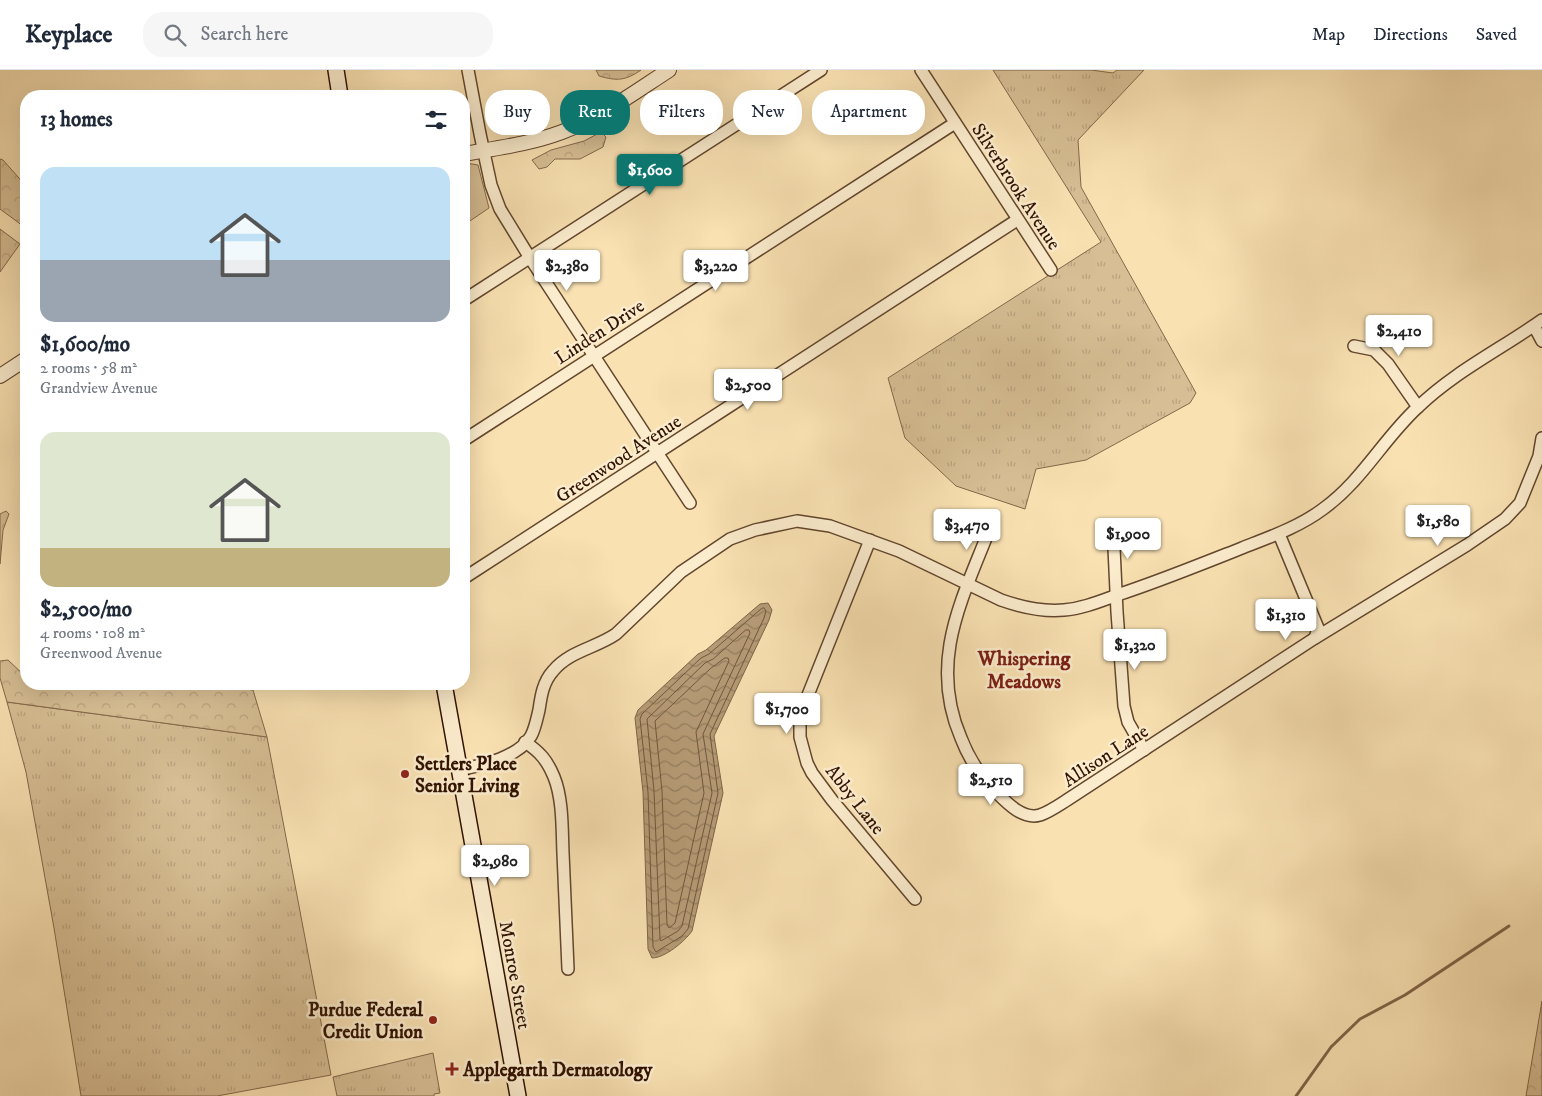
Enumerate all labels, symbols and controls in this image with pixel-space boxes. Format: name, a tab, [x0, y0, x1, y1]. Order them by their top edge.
search box	[143, 12, 493, 57]
text: Keyplace	[25, 20, 113, 50]
icon: search	[161, 21, 189, 49]
text: Search here	[201, 23, 288, 46]
text: Map	[1312, 24, 1345, 46]
text: Directions	[1373, 24, 1448, 46]
text: Saved	[1476, 24, 1517, 46]
chip: Buy	[485, 90, 550, 135]
chip: Rent	[560, 90, 630, 135]
chip: Filters	[640, 90, 723, 135]
chip: New	[733, 90, 802, 135]
chip: Apartment	[812, 90, 925, 135]
icon: filters	[422, 106, 450, 134]
text: 13 homes	[40, 107, 113, 133]
street label: Silverbrook Avenue	[966, 119, 1065, 255]
pin: $1,600	[609, 154, 691, 196]
text: $1,600	[628, 160, 672, 180]
icon: home	[200, 200, 290, 290]
pin: $2,380	[526, 250, 608, 292]
pin: $3,220	[675, 250, 757, 292]
text: $2,380	[545, 256, 589, 276]
text: $3,220	[694, 256, 738, 276]
street label: Linden Drive	[551, 295, 649, 370]
pin: $2,410	[1358, 314, 1440, 357]
text: $2,410	[1376, 321, 1422, 341]
text: $1,600/mo	[40, 332, 130, 358]
text: 2 rooms · 58 m²	[40, 358, 137, 378]
pin: $2,500	[707, 368, 789, 411]
text: $2,500	[725, 375, 771, 395]
text: Grandview Avenue	[40, 378, 158, 398]
street label: Greenwood Avenue	[552, 410, 686, 508]
icon: home	[200, 465, 290, 555]
pin: $1,580	[1397, 504, 1479, 547]
pin: $3,470	[926, 508, 1008, 551]
text: $1,580	[1416, 511, 1460, 531]
text: $3,470	[944, 515, 990, 535]
pin: $1,900	[1087, 518, 1169, 560]
text: $1,900	[1106, 524, 1150, 544]
text: $2,500/mo	[40, 597, 132, 623]
pin: $1,310	[1245, 598, 1327, 641]
text: $1,310	[1266, 605, 1306, 625]
text: 4 rooms · 108 m²	[40, 623, 145, 643]
pin: $1,320	[1094, 628, 1176, 671]
text: $1,320	[1114, 635, 1156, 655]
text: Greenwood Avenue	[40, 643, 162, 663]
district label: Whispering Meadows	[977, 647, 1071, 695]
pin: $1,700	[746, 692, 828, 735]
text: $1,700	[765, 699, 809, 719]
street label: Allison Lane	[1059, 720, 1153, 792]
place label: Settlers Place Senior Living	[415, 753, 520, 798]
street label: Abby Lane	[820, 760, 889, 840]
pin: $2,510	[950, 764, 1032, 806]
marker: Settlers Place Senior Living	[399, 768, 411, 780]
text: $2,510	[969, 770, 1013, 790]
pin: $2,980	[454, 844, 536, 887]
text: $2,980	[472, 851, 518, 871]
street label: Monroe Street	[494, 919, 535, 1031]
place label: Purdue Federal Credit Union	[308, 999, 424, 1044]
marker: Purdue Federal Credit Union	[427, 1014, 439, 1026]
place label: Applegarth Dermatology	[462, 1059, 653, 1082]
marker: Applegarth Dermatology	[445, 1062, 459, 1076]

